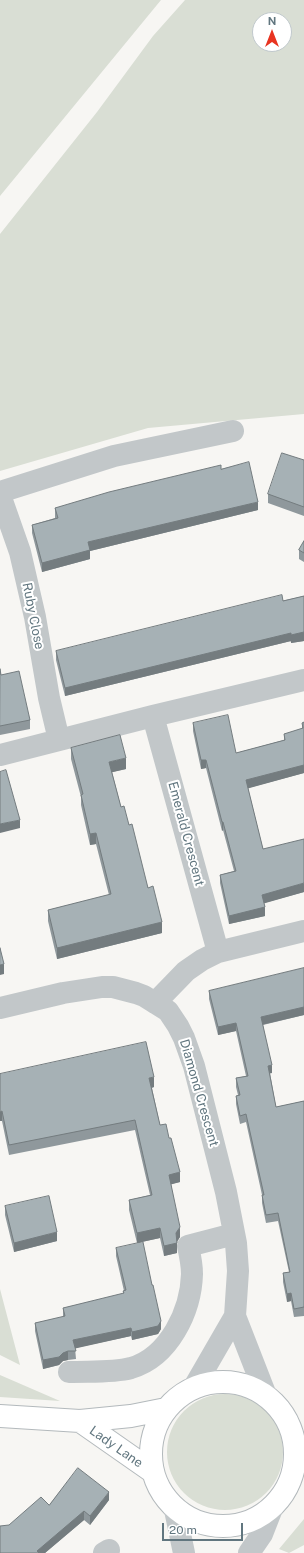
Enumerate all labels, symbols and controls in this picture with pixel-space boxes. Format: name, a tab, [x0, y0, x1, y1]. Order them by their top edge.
north arrow	[252, 12, 292, 52]
text: N	[268, 15, 276, 27]
street label: Ruby Close	[19, 581, 47, 651]
street label: Emerald Crescent	[165, 780, 207, 888]
street label: Diamond Crescent	[176, 1038, 222, 1148]
street label: Lady Lane	[86, 1423, 146, 1471]
scale bar	[164, 1515, 245, 1541]
text: 20 m	[169, 1523, 197, 1537]

